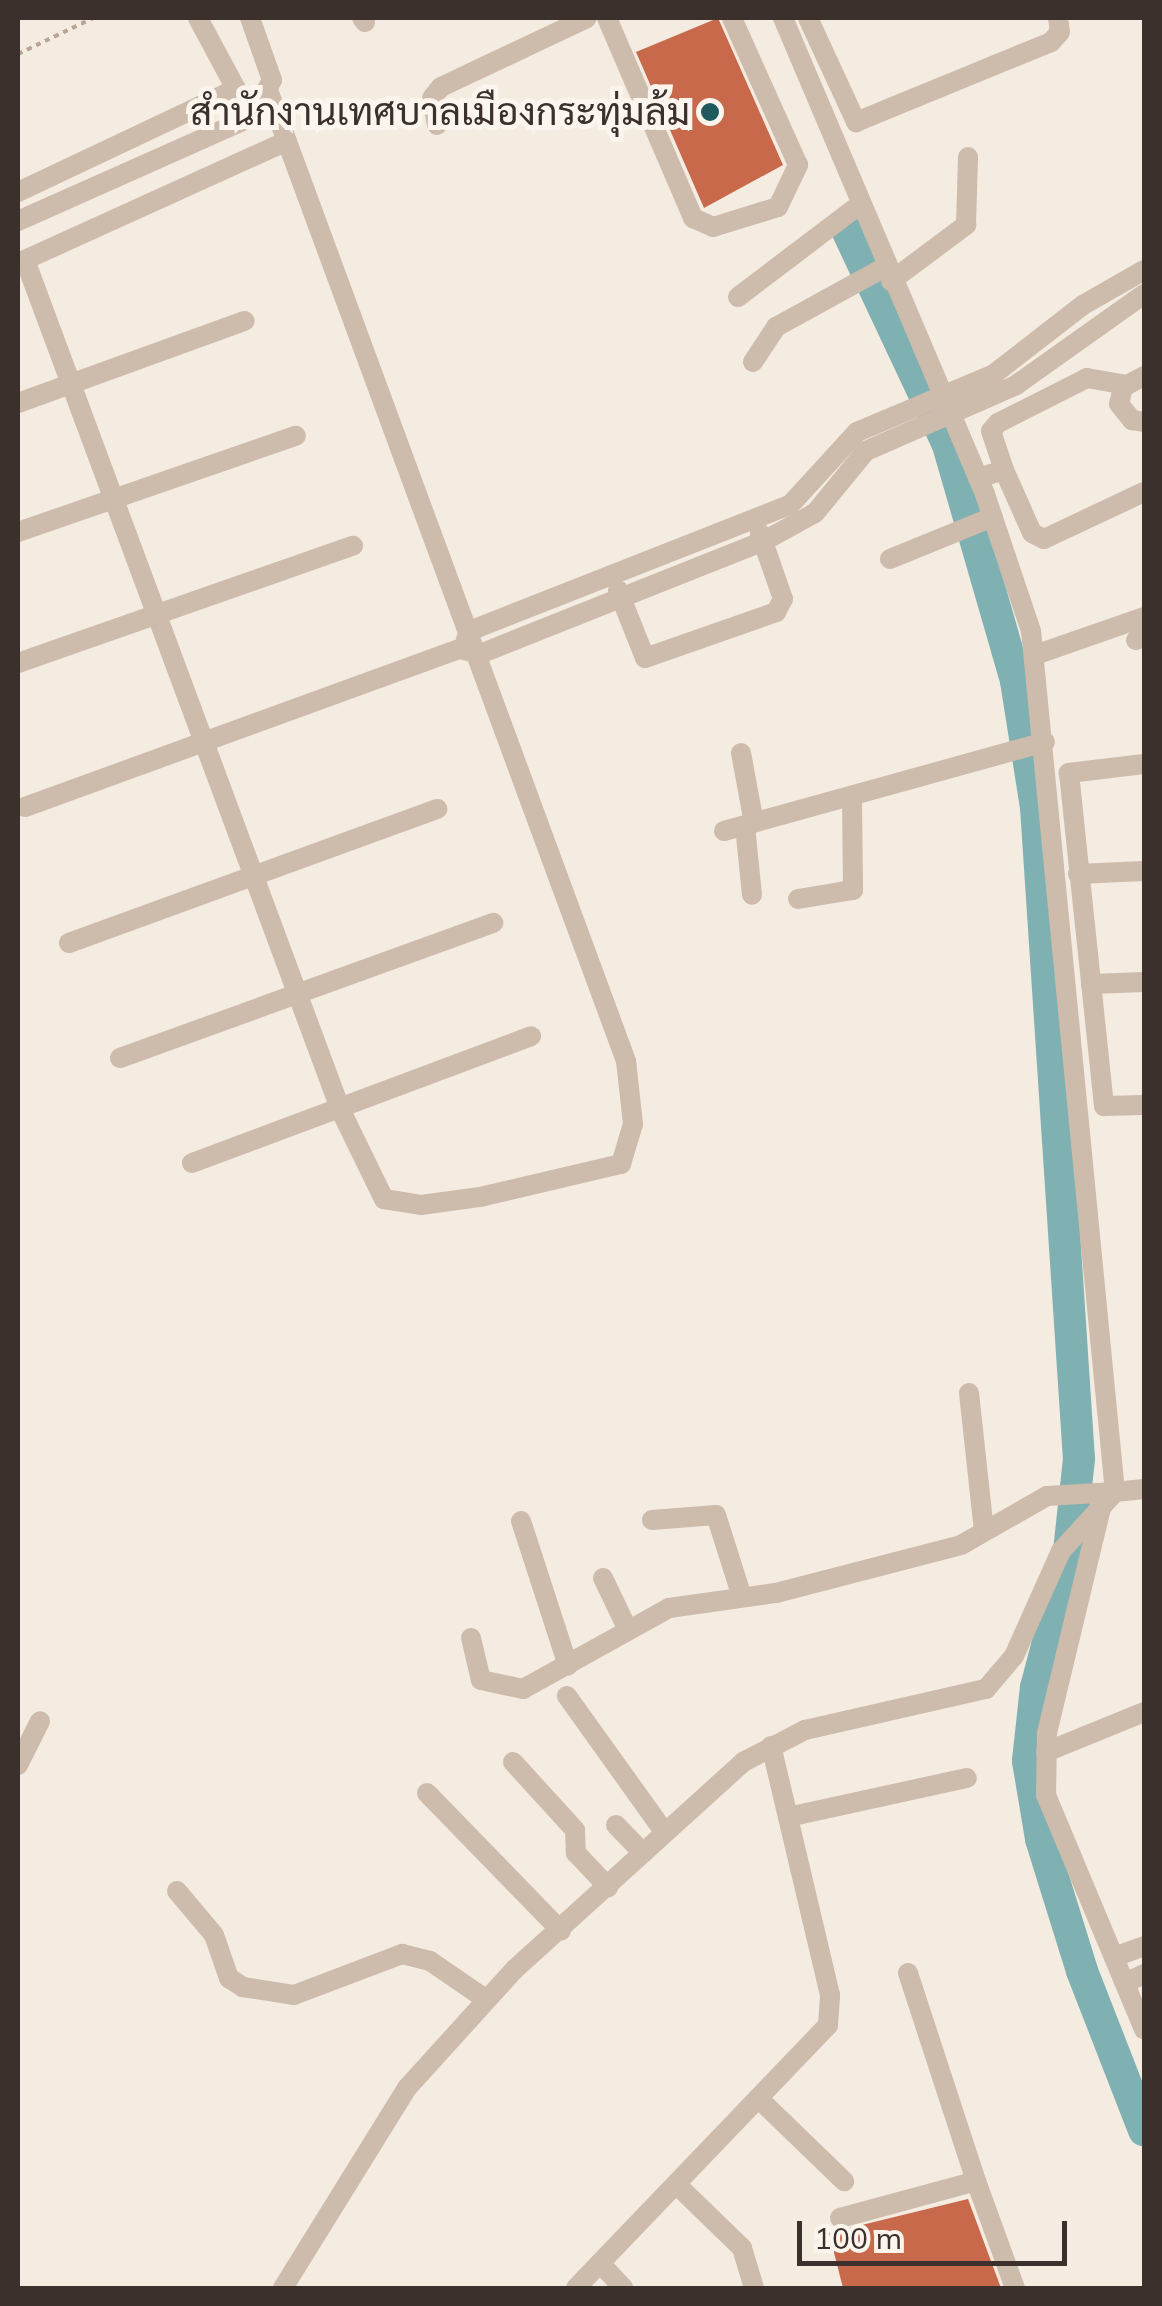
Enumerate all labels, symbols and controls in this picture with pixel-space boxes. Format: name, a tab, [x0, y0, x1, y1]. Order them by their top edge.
place label: สำนักงานเทศบาลเมืองกระทุ่มล้ม	[190, 89, 690, 135]
marker: สำนักงานเทศบาลเมืองกระทุ่มล้ม	[699, 101, 721, 123]
scale bar	[802, 2201, 1072, 2263]
text: 100 m	[814, 2219, 902, 2257]

